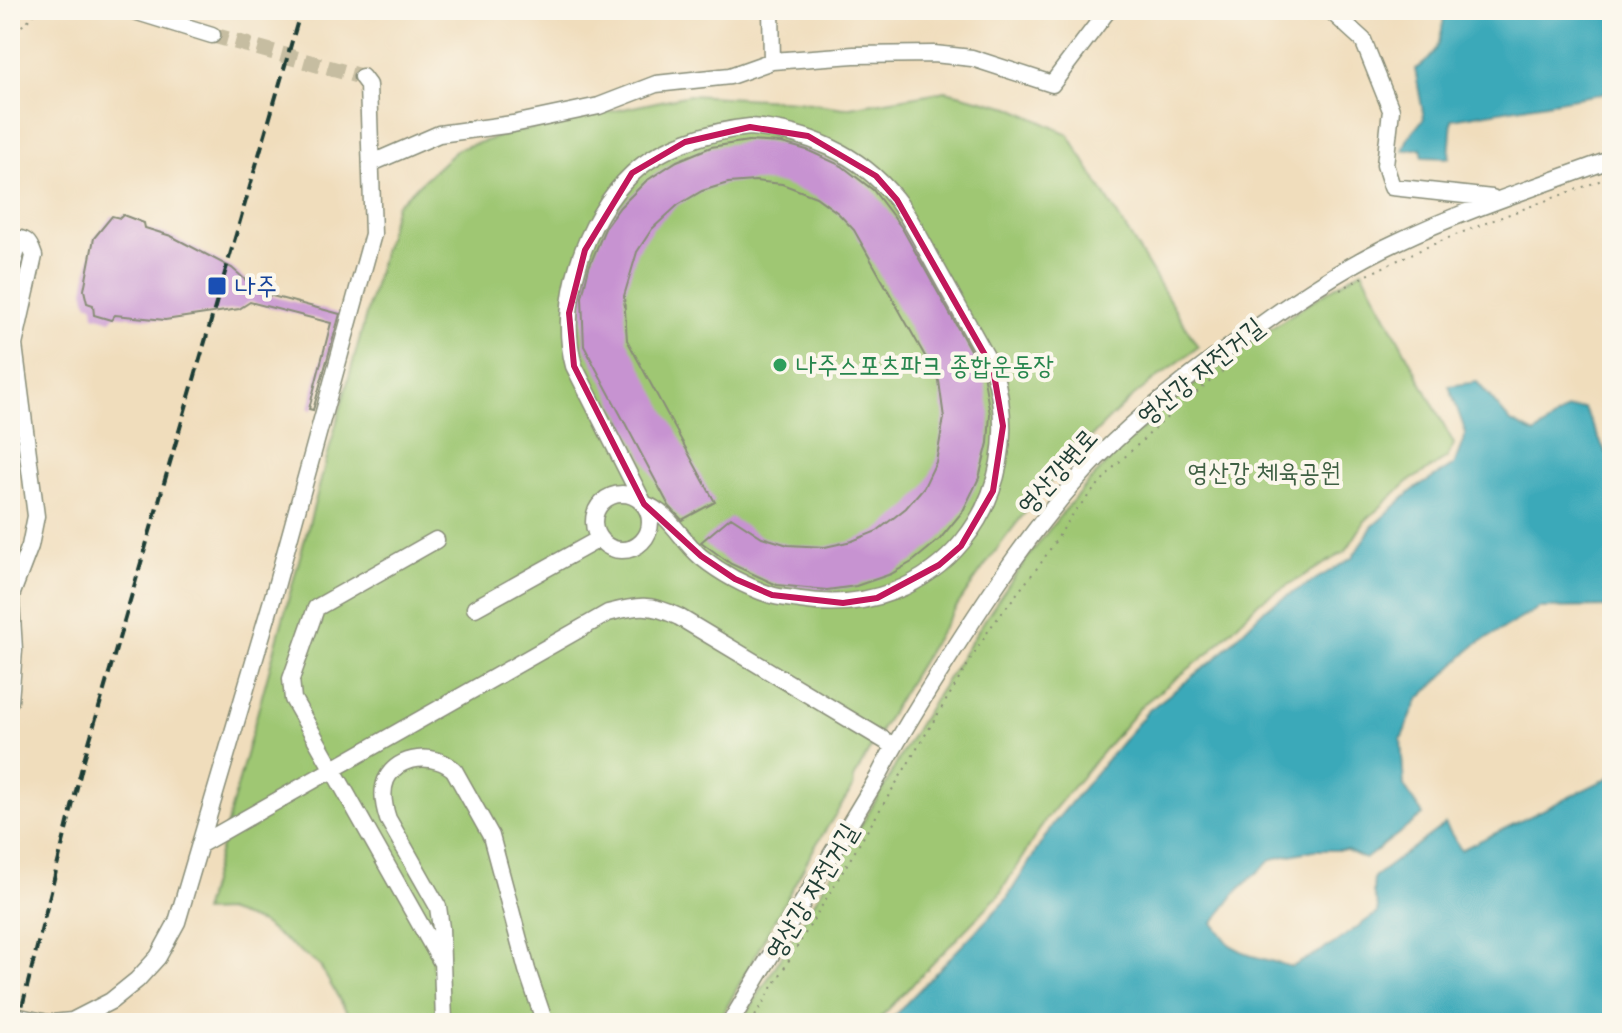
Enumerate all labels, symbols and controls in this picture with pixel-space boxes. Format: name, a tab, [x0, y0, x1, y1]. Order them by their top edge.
place label: 나주	[235, 271, 277, 305]
marker: 나주	[206, 275, 228, 297]
street label: 영산강 자전거길	[1131, 311, 1272, 434]
place label: 나주스포츠파크 종합운동장	[796, 350, 1054, 384]
marker: 나주스포츠파크 종합운동장	[771, 356, 789, 374]
street label: 영산강변로	[1011, 422, 1106, 523]
park label: 영산강 체육공원	[1187, 457, 1341, 491]
street label: 영산강 자전거길	[759, 817, 867, 967]

